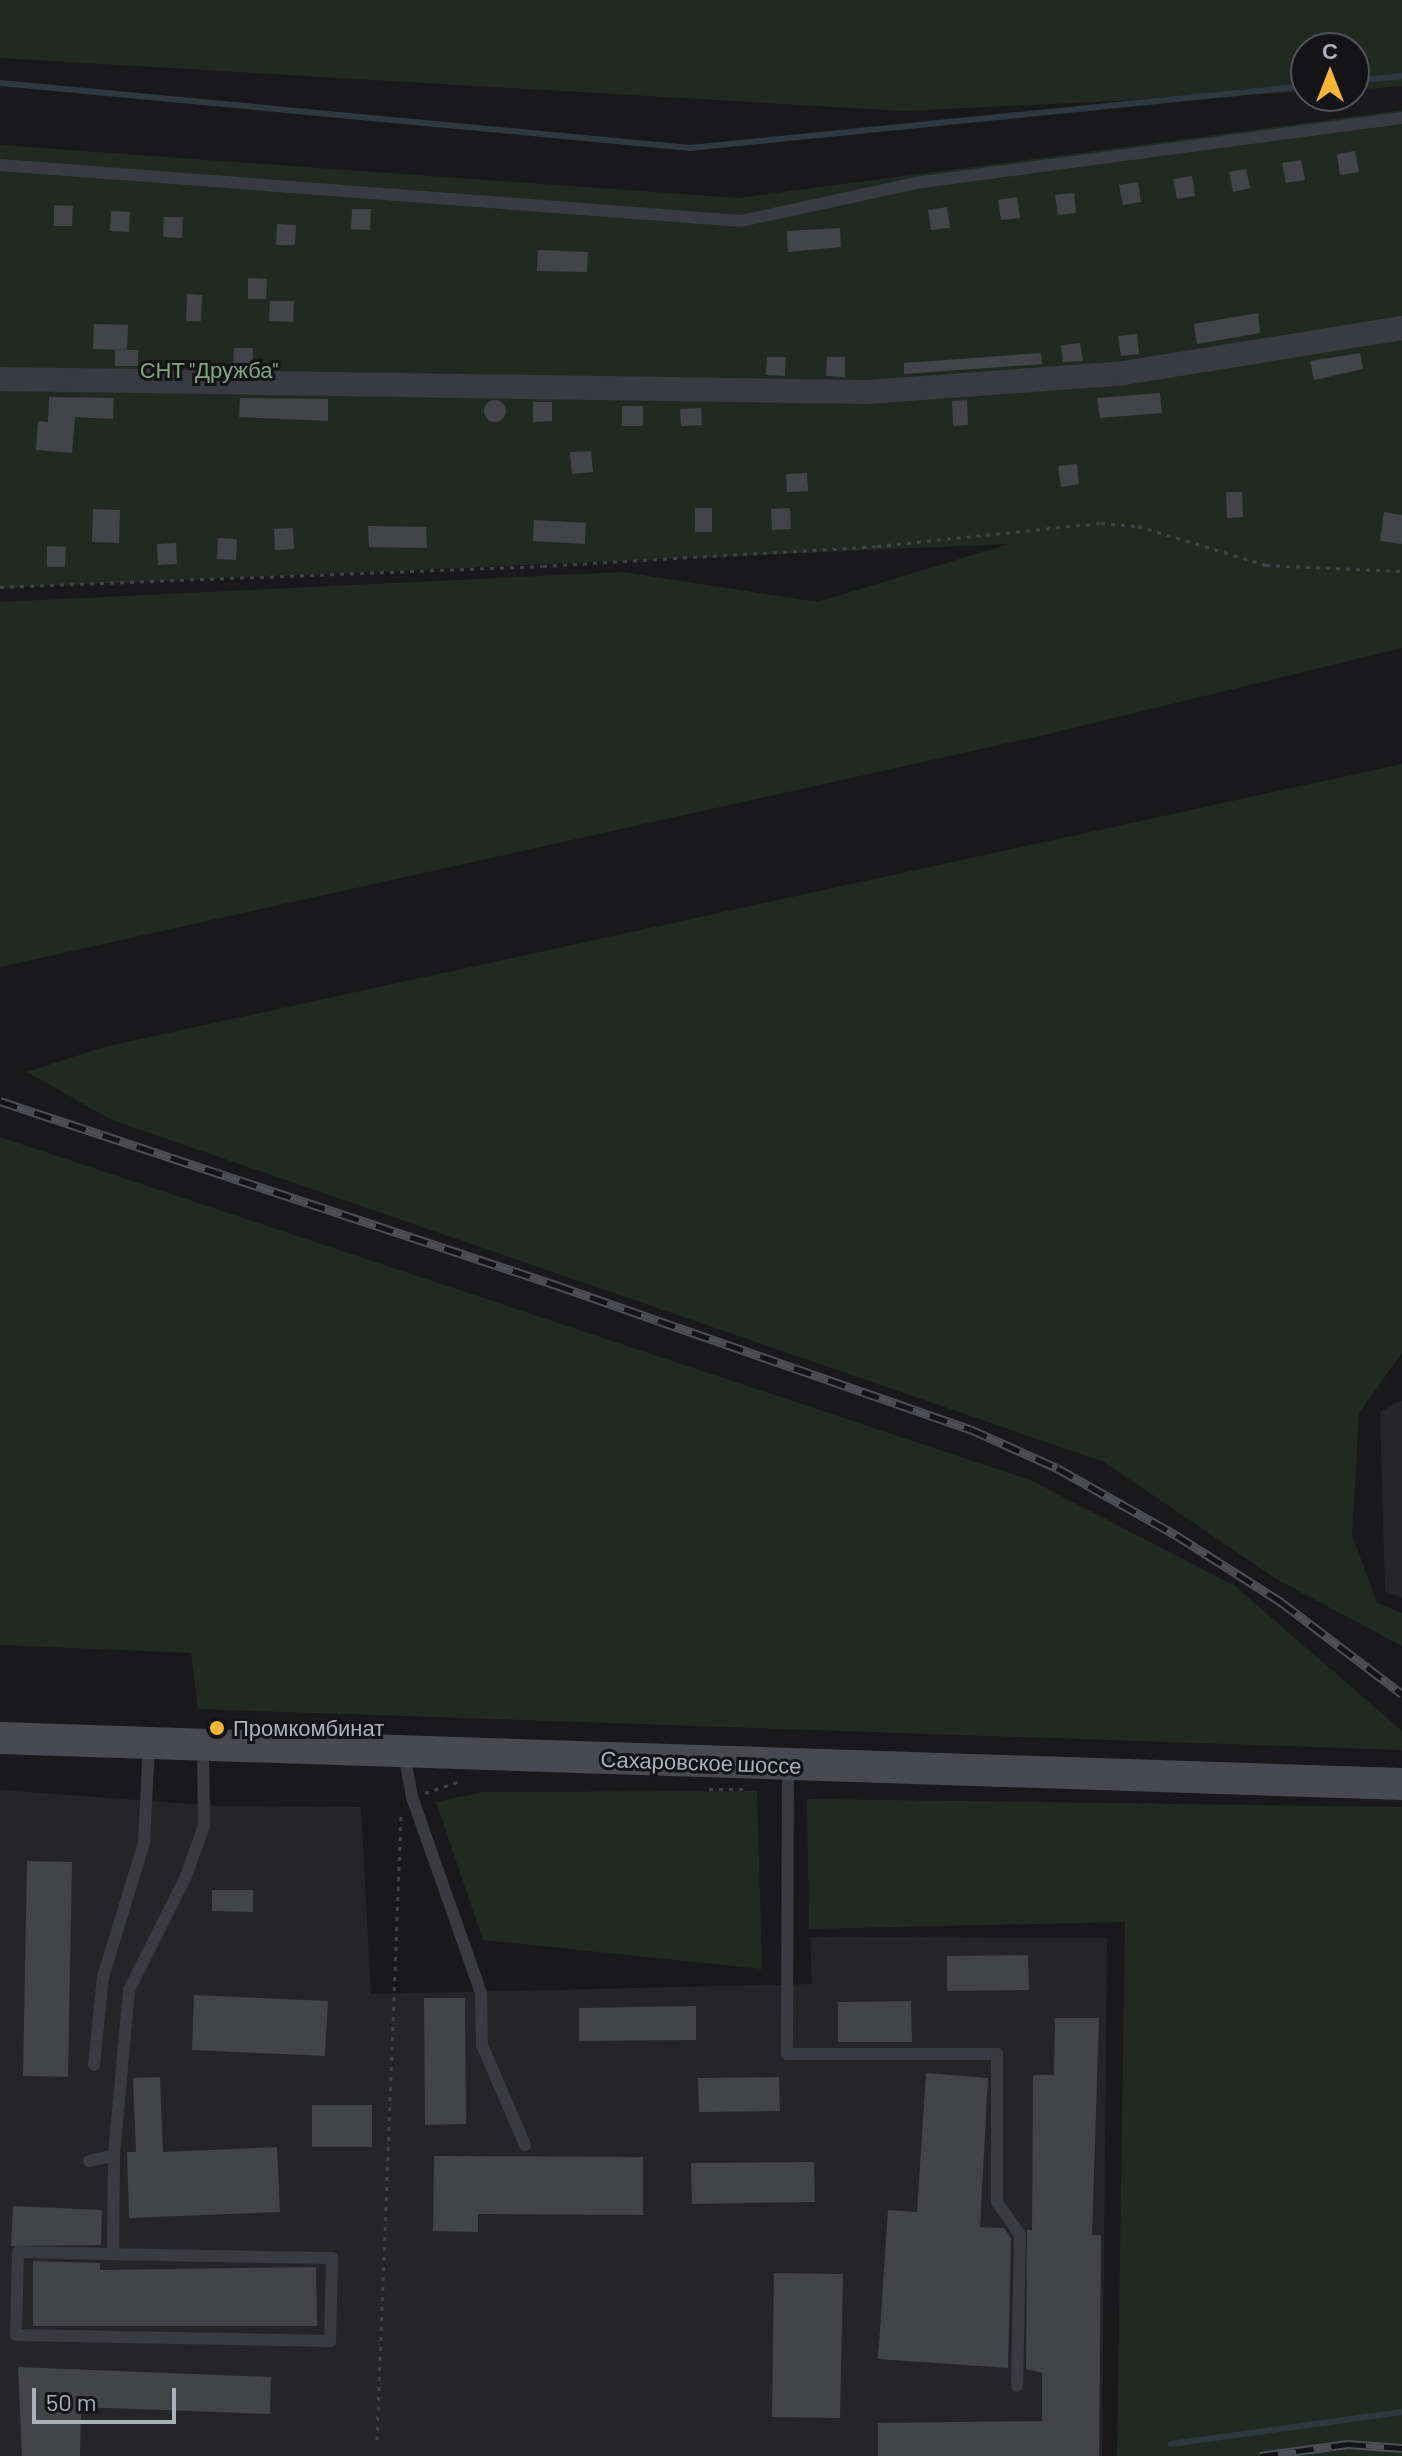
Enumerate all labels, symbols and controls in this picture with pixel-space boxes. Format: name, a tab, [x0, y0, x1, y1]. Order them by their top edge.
north arrow	[1290, 32, 1370, 112]
text: С	[1322, 37, 1338, 63]
park label: СНТ "Дружба"	[140, 357, 278, 383]
place label: Промкомбинат	[233, 1715, 384, 1741]
marker: Промкомбинат	[208, 1719, 226, 1737]
street label: Сахаровское шоссе	[600, 1745, 802, 1779]
scale bar	[36, 2372, 180, 2422]
text: 50 m	[46, 2387, 97, 2416]

